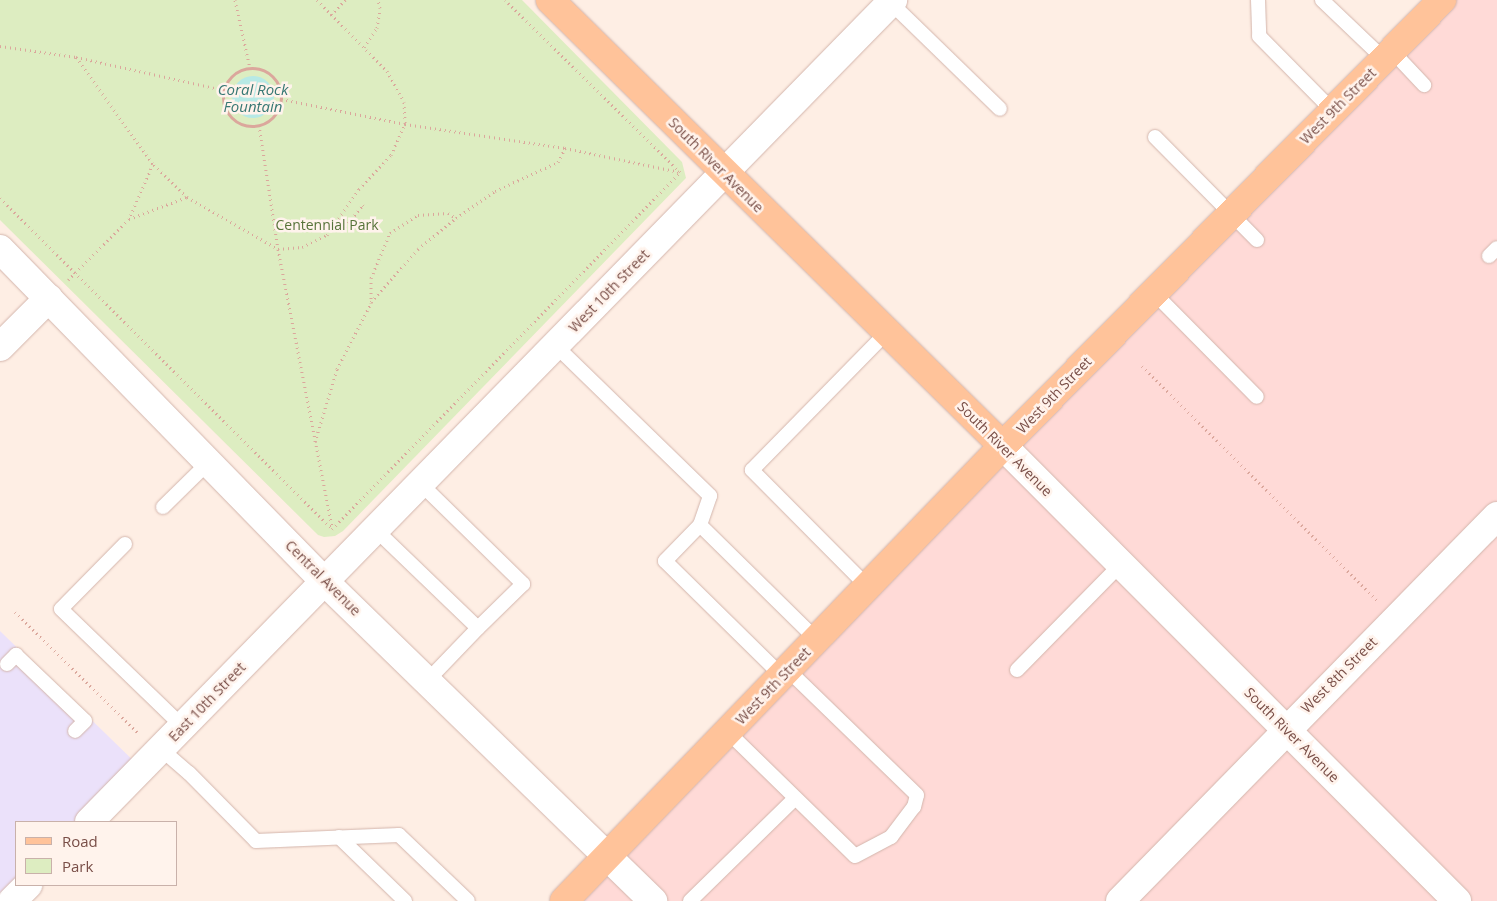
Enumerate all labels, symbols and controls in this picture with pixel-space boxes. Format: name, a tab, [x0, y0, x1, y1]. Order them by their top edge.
street label: West 9th Street	[1297, 65, 1379, 147]
water label: Coral Rock Fountain	[218, 80, 288, 115]
street label: South River Avenue	[665, 114, 767, 216]
park label: Centennial Park	[275, 217, 379, 233]
street label: West 10th Street	[565, 246, 653, 336]
street label: West 9th Street	[1013, 353, 1095, 437]
street label: South River Avenue	[954, 398, 1056, 500]
street label: Central Avenue	[282, 537, 364, 619]
street label: West 8th Street	[1298, 634, 1380, 716]
street label: West 9th Street	[732, 644, 814, 728]
street label: East 10th Street	[165, 659, 249, 745]
street label: South River Avenue	[1241, 684, 1343, 786]
legend	[15, 821, 178, 886]
text: Road	[62, 831, 98, 851]
text: Park	[62, 856, 93, 876]

